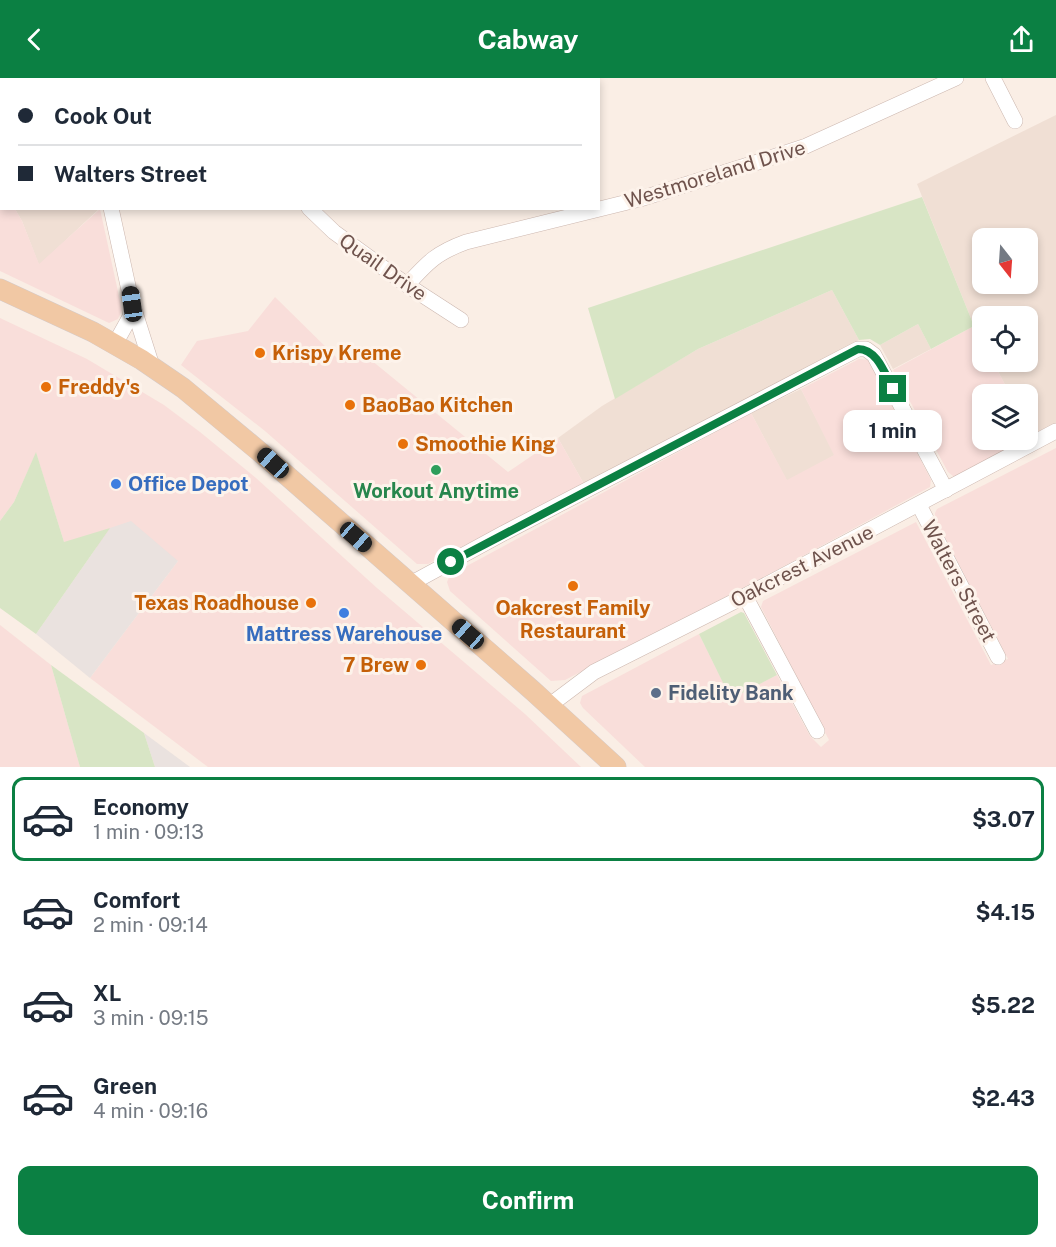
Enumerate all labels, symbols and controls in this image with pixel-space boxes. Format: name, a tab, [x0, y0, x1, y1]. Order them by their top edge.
icon: back	[18, 23, 51, 56]
text: Cabway	[477, 23, 579, 55]
icon: share	[1005, 23, 1038, 56]
text: Cook Out	[54, 103, 152, 129]
street label: Westmoreland Drive	[622, 135, 808, 213]
text: Walters Street	[54, 161, 207, 187]
street label: Quail Drive	[335, 228, 431, 306]
north arrow	[972, 228, 1038, 294]
map controls	[972, 228, 1038, 450]
car	[121, 285, 143, 323]
button: locate	[972, 306, 1038, 372]
place label: Krispy Kreme	[272, 341, 401, 365]
marker: Krispy Kreme	[253, 346, 267, 360]
place label: Freddy's	[58, 375, 140, 399]
route end	[879, 375, 906, 402]
marker: Freddy's	[39, 380, 53, 394]
button: layers	[972, 384, 1038, 450]
place label: BaoBao Kitchen	[362, 393, 513, 417]
marker: BaoBao Kitchen	[343, 398, 357, 412]
callout: 1 min	[844, 410, 942, 452]
text: 1 min	[868, 419, 917, 443]
place label: Smoothie King	[415, 432, 556, 456]
marker: Smoothie King	[396, 437, 410, 451]
car	[254, 444, 292, 482]
marker: Workout Anytime	[429, 463, 443, 477]
place label: Office Depot	[128, 472, 249, 496]
marker: Office Depot	[109, 477, 123, 491]
place label: Workout Anytime	[353, 479, 519, 503]
street label: Walters Street	[917, 516, 1001, 646]
car	[337, 518, 375, 556]
street label: Oakcrest Avenue	[727, 520, 877, 612]
route start	[437, 548, 464, 575]
marker: Oakcrest Family Restaurant	[566, 579, 580, 593]
place label: Texas Roadhouse	[134, 591, 299, 615]
marker: Texas Roadhouse	[304, 596, 318, 610]
place label: Oakcrest Family Restaurant	[495, 596, 651, 643]
marker: Mattress Warehouse	[337, 606, 351, 620]
car	[449, 615, 487, 653]
place label: Mattress Warehouse	[246, 622, 442, 646]
place label: 7 Brew	[343, 653, 409, 677]
marker: 7 Brew	[414, 658, 428, 672]
place label: Fidelity Bank	[668, 681, 794, 705]
marker: Fidelity Bank	[649, 686, 663, 700]
icon: car	[21, 792, 75, 846]
text: Economy	[93, 794, 189, 820]
text: $3.07	[972, 806, 1035, 832]
text: 1 min · 09:13	[93, 820, 204, 844]
icon: car	[21, 885, 75, 939]
text: Comfort	[93, 887, 180, 913]
text: $4.15	[975, 899, 1035, 925]
text: 2 min · 09:14	[93, 913, 208, 937]
icon: car	[21, 978, 75, 1032]
text: XL	[93, 980, 121, 1006]
text: $5.22	[971, 992, 1035, 1018]
text: 3 min · 09:15	[93, 1006, 209, 1030]
icon: car	[21, 1071, 75, 1125]
text: Green	[93, 1073, 157, 1099]
text: $2.43	[971, 1085, 1035, 1111]
text: 4 min · 09:16	[93, 1099, 208, 1123]
button: Confirm	[18, 1166, 1038, 1235]

